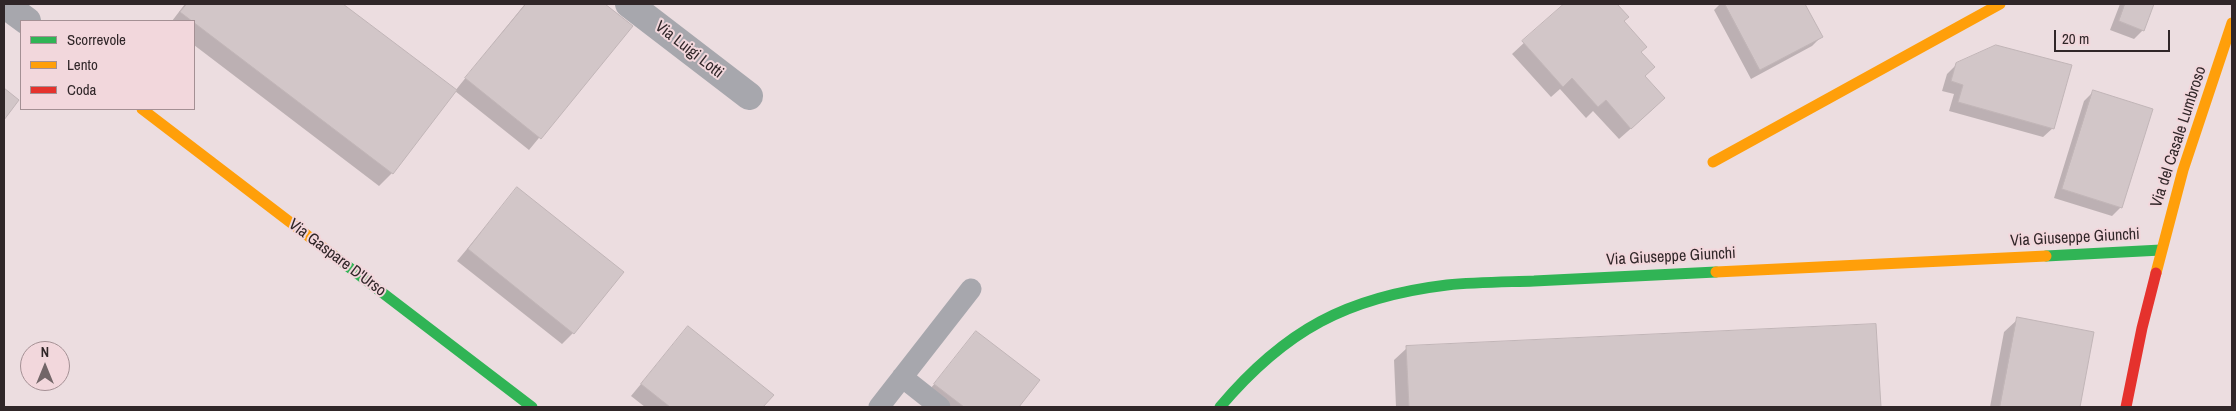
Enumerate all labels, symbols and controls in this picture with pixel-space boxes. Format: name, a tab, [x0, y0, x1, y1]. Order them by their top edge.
street label: Via Luigi Lotti	[651, 17, 727, 83]
legend	[20, 20, 195, 110]
scale bar	[2056, 20, 2172, 52]
text: 20 m	[2062, 28, 2089, 49]
text: Scorrevole	[67, 29, 126, 50]
text: Lento	[67, 54, 98, 75]
street label: Via del Casale Lumbroso	[2147, 64, 2211, 210]
text: Coda	[67, 79, 96, 100]
street label: Via Gaspare D'Urso	[285, 215, 389, 301]
street label: Via Giuseppe Giunchi	[2010, 225, 2140, 251]
street label: Via Giuseppe Giunchi	[1606, 244, 1736, 270]
north arrow	[20, 341, 70, 391]
text: N	[41, 343, 49, 361]

